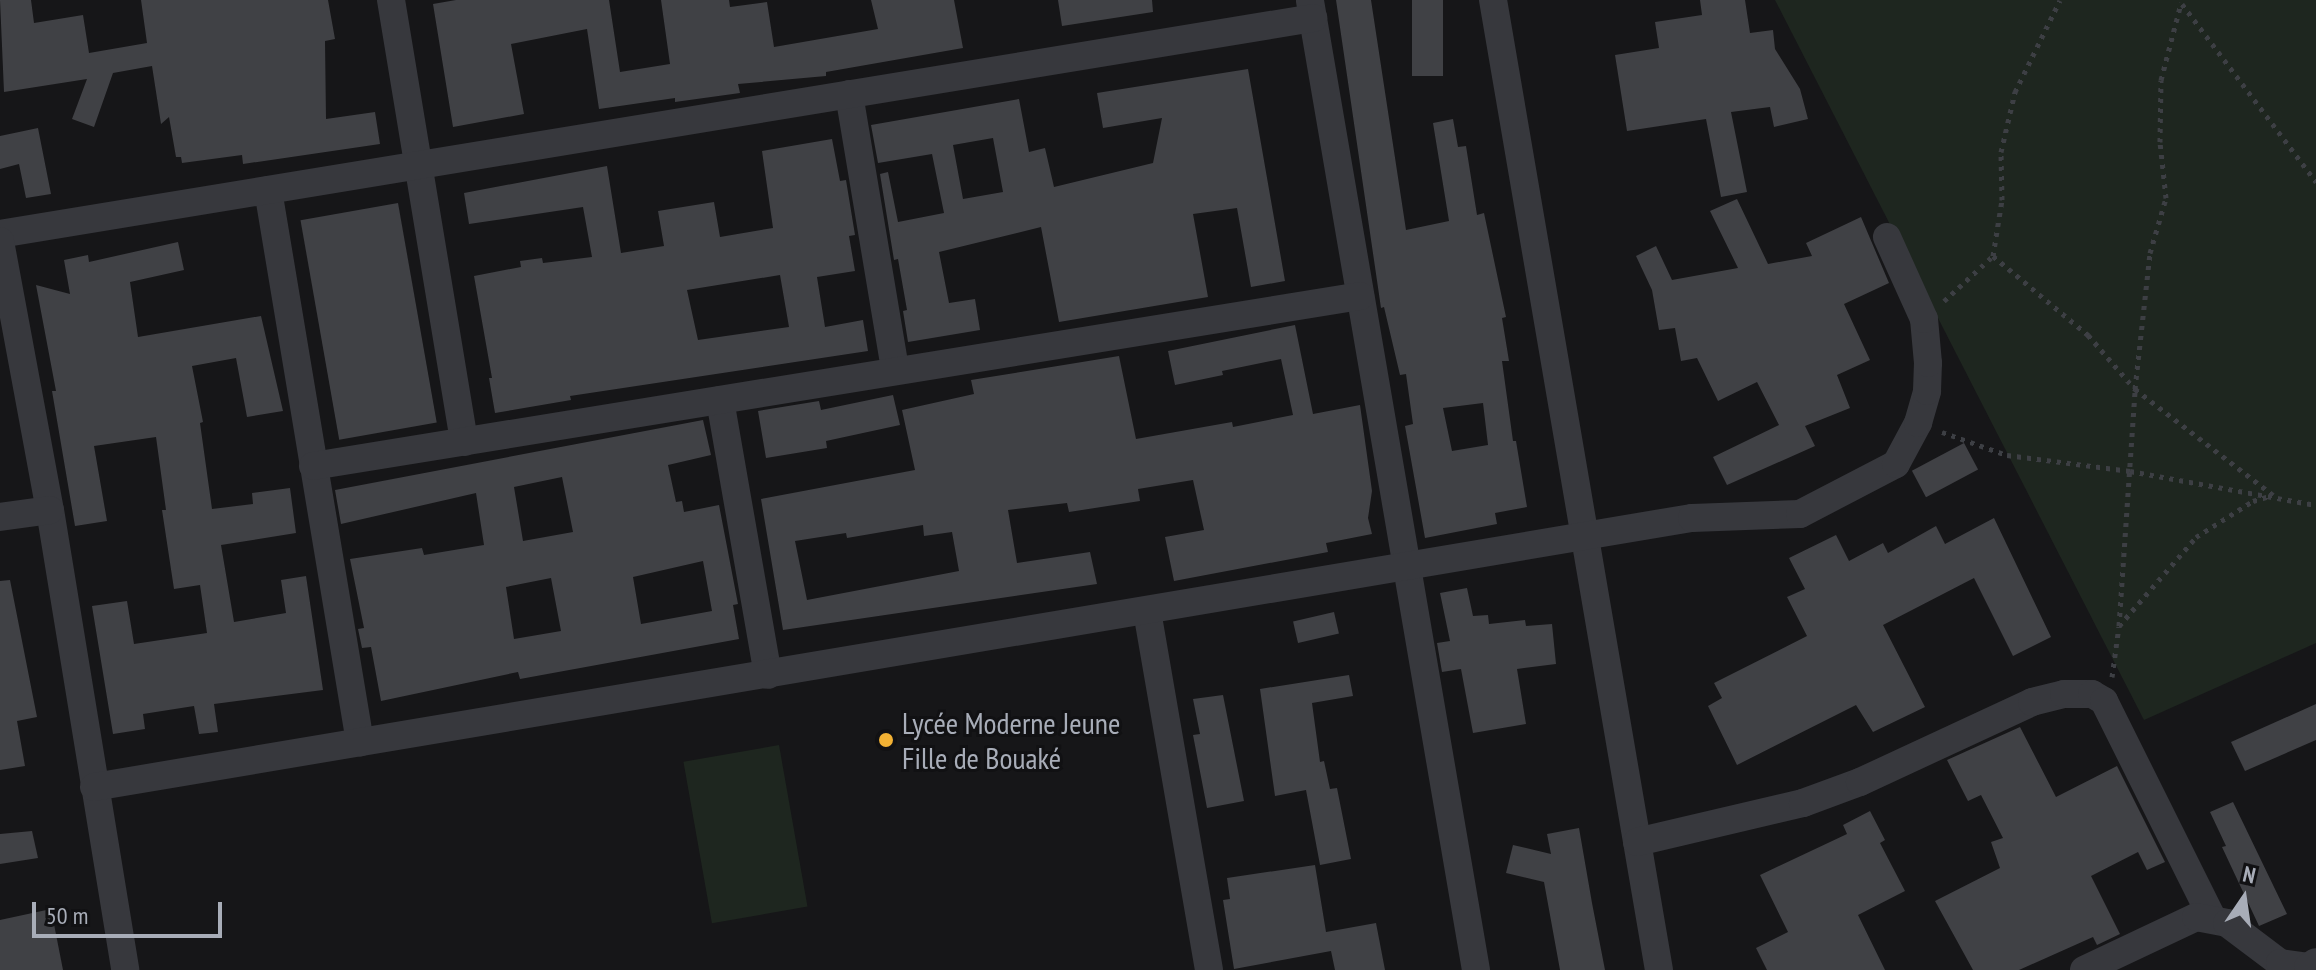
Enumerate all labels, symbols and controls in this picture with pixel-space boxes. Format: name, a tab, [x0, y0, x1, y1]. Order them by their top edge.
place label: Lycée Moderne Jeune Fille de Bouaké	[902, 705, 1120, 776]
marker: Lycée Moderne Jeune Fille de Bouaké	[877, 731, 895, 749]
north arrow	[2204, 858, 2284, 938]
text: N	[2240, 860, 2258, 890]
scale bar	[36, 886, 226, 936]
text: 50 m	[46, 900, 88, 931]

